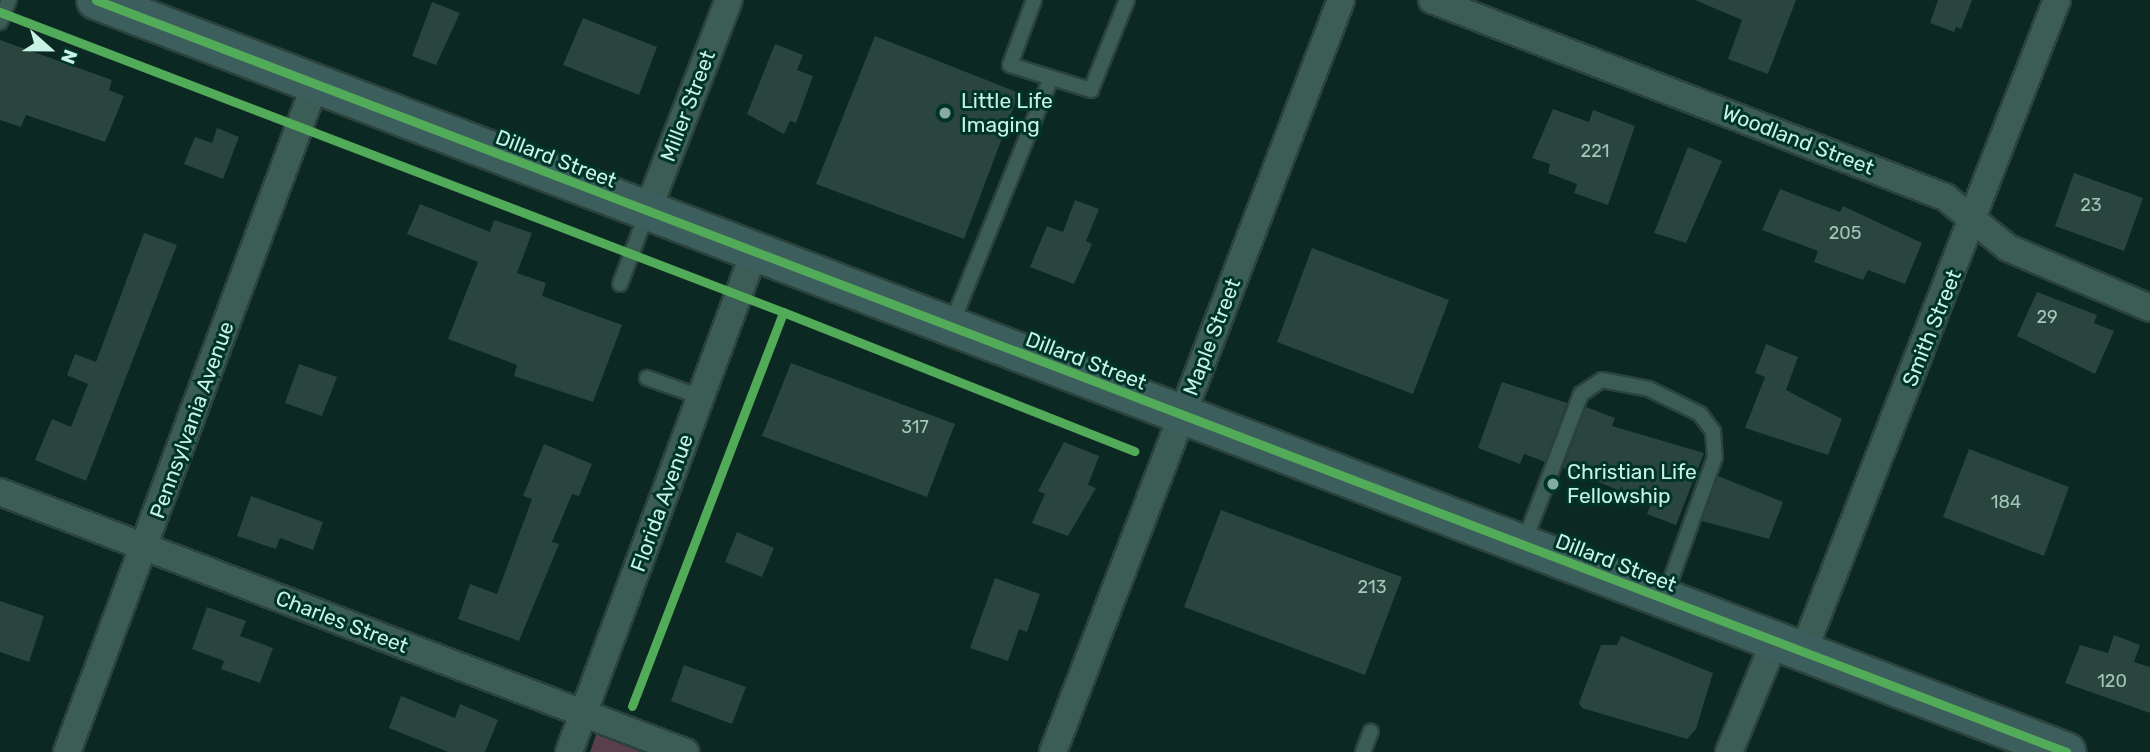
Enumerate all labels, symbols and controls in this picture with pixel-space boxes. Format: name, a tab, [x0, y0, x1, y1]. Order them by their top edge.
north arrow	[14, 14, 84, 84]
text: N	[56, 46, 82, 67]
street label: Miller Street	[655, 47, 721, 165]
place label: Little Life Imaging	[961, 88, 1053, 138]
street label: Woodland Street	[1718, 99, 1878, 181]
marker: Little Life Imaging	[935, 103, 955, 123]
street label: Dillard Street	[492, 124, 620, 194]
house number: 221	[1581, 140, 1609, 162]
house number: 23	[2080, 194, 2102, 216]
house number: 205	[1829, 222, 1861, 244]
street label: Smith Street	[1897, 266, 1967, 390]
street label: Maple Street	[1178, 275, 1246, 399]
house number: 29	[2036, 306, 2058, 328]
street label: Pennsylvania Avenue	[145, 318, 239, 522]
street label: Dillard Street	[1022, 326, 1150, 396]
house number: 317	[901, 416, 929, 438]
street label: Florida Avenue	[625, 430, 699, 576]
place label: Christian Life Fellowship	[1567, 459, 1697, 509]
marker: Christian Life Fellowship	[1545, 476, 1561, 492]
house number: 184	[1991, 491, 2021, 513]
street label: Dillard Street	[1552, 528, 1680, 598]
house number: 213	[1357, 576, 1387, 598]
street label: Charles Street	[272, 585, 412, 659]
house number: 120	[2097, 670, 2127, 692]

